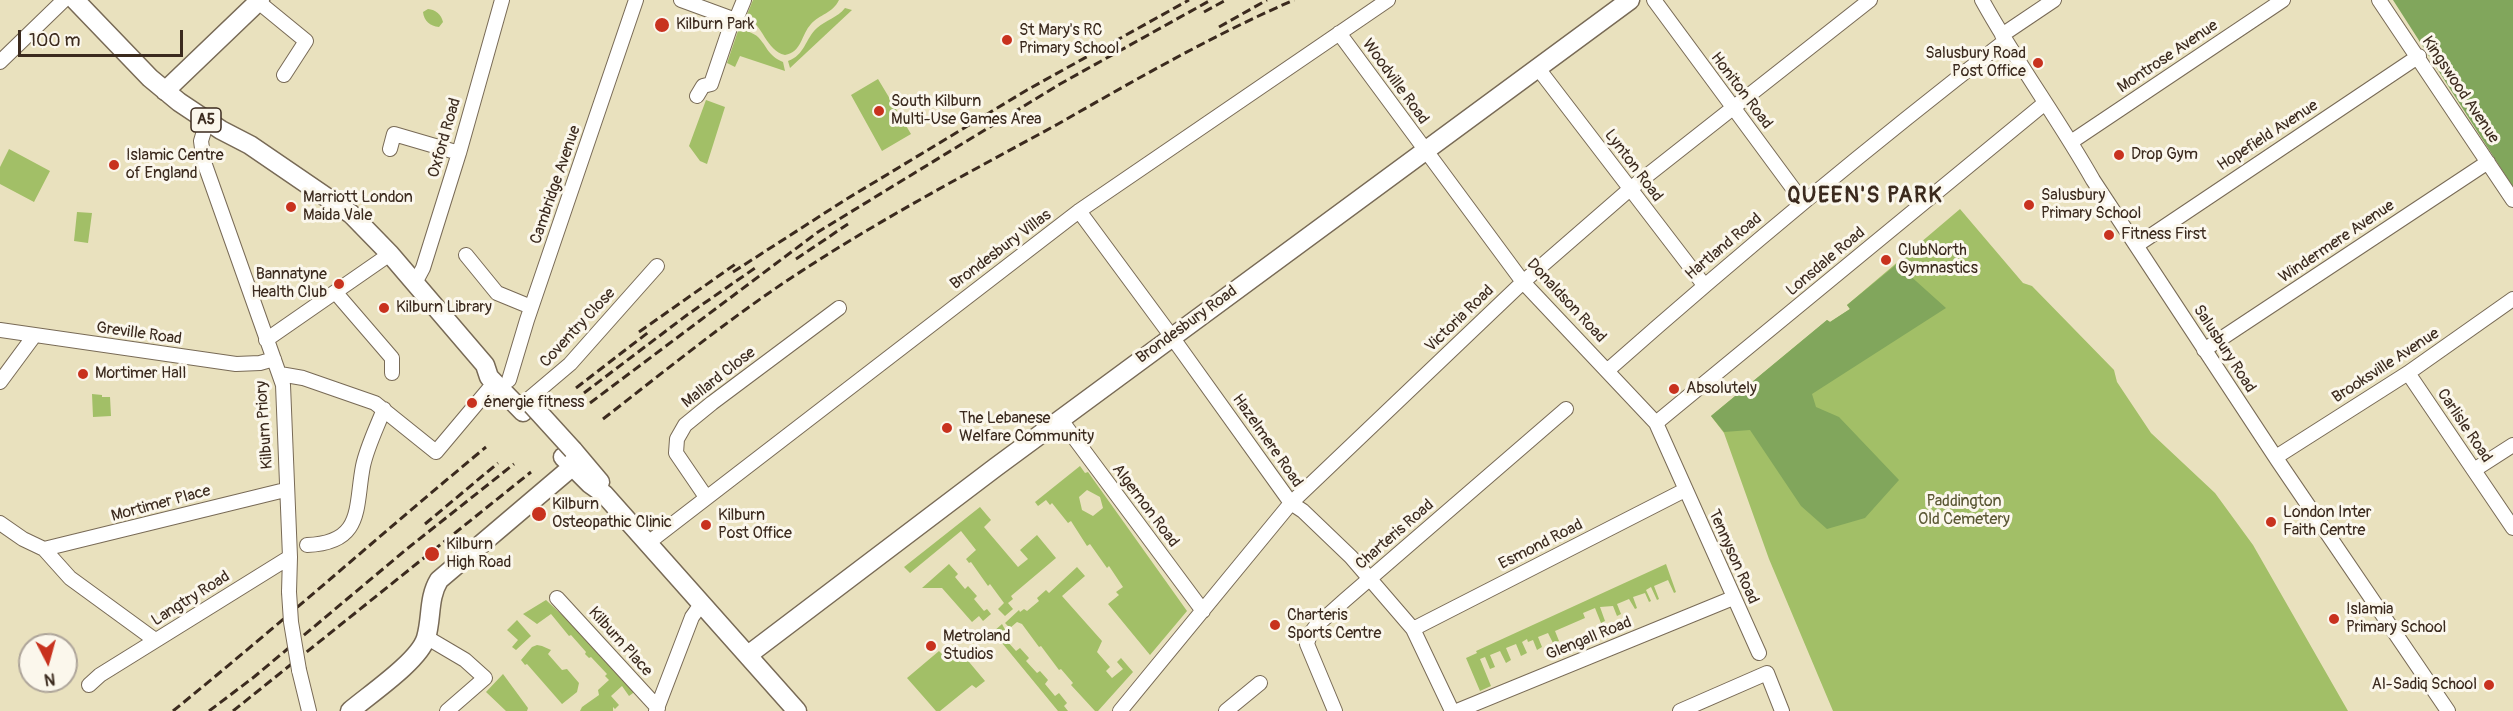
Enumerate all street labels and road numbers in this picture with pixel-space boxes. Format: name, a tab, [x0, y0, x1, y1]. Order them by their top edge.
street label: Montrose Avenue	[2114, 16, 2222, 98]
street label: Kingswood Avenue	[2417, 33, 2503, 147]
street label: Woodville Road	[1358, 36, 1432, 128]
street label: Honiton Road	[1706, 49, 1776, 133]
street label: Oxford Road	[424, 96, 466, 180]
street label: Hopefield Avenue	[2214, 96, 2322, 176]
road number: A5	[191, 108, 221, 132]
street label: Cambridge Avenue	[527, 123, 585, 247]
street label: Lynton Road	[1600, 126, 1666, 206]
street label: Windermere Avenue	[2276, 196, 2398, 288]
street label: Brondesbury Villas	[947, 206, 1055, 294]
street label: Hartland Road	[1682, 209, 1766, 285]
street label: Lonsdale Road	[1783, 223, 1869, 301]
street label: Donaldson Road	[1522, 255, 1610, 347]
street label: Victoria Road	[1422, 281, 1498, 357]
street label: Brondesbury Road	[1133, 282, 1241, 368]
street label: Coventry Close	[536, 284, 620, 372]
street label: Salusbury Road	[2188, 301, 2260, 397]
street label: Greville Road	[95, 319, 183, 349]
street label: Brooksville Avenue	[2329, 324, 2443, 408]
street label: Mallard Close	[678, 343, 760, 413]
street label: Kilburn Priory	[252, 380, 278, 470]
street label: Carlisle Road	[2432, 385, 2496, 467]
street label: Hazelmere Road	[1228, 391, 1306, 491]
street label: Algernon Road	[1107, 461, 1183, 551]
street label: Mortimer Place	[109, 482, 213, 526]
street label: Charteris Road	[1352, 496, 1438, 574]
street label: Tennyson Road	[1704, 507, 1762, 607]
street label: Esmond Road	[1496, 516, 1586, 574]
street label: Langtry Road	[148, 567, 234, 631]
street label: Kilburn Place	[584, 603, 656, 681]
street label: Glengall Road	[1543, 613, 1635, 665]

